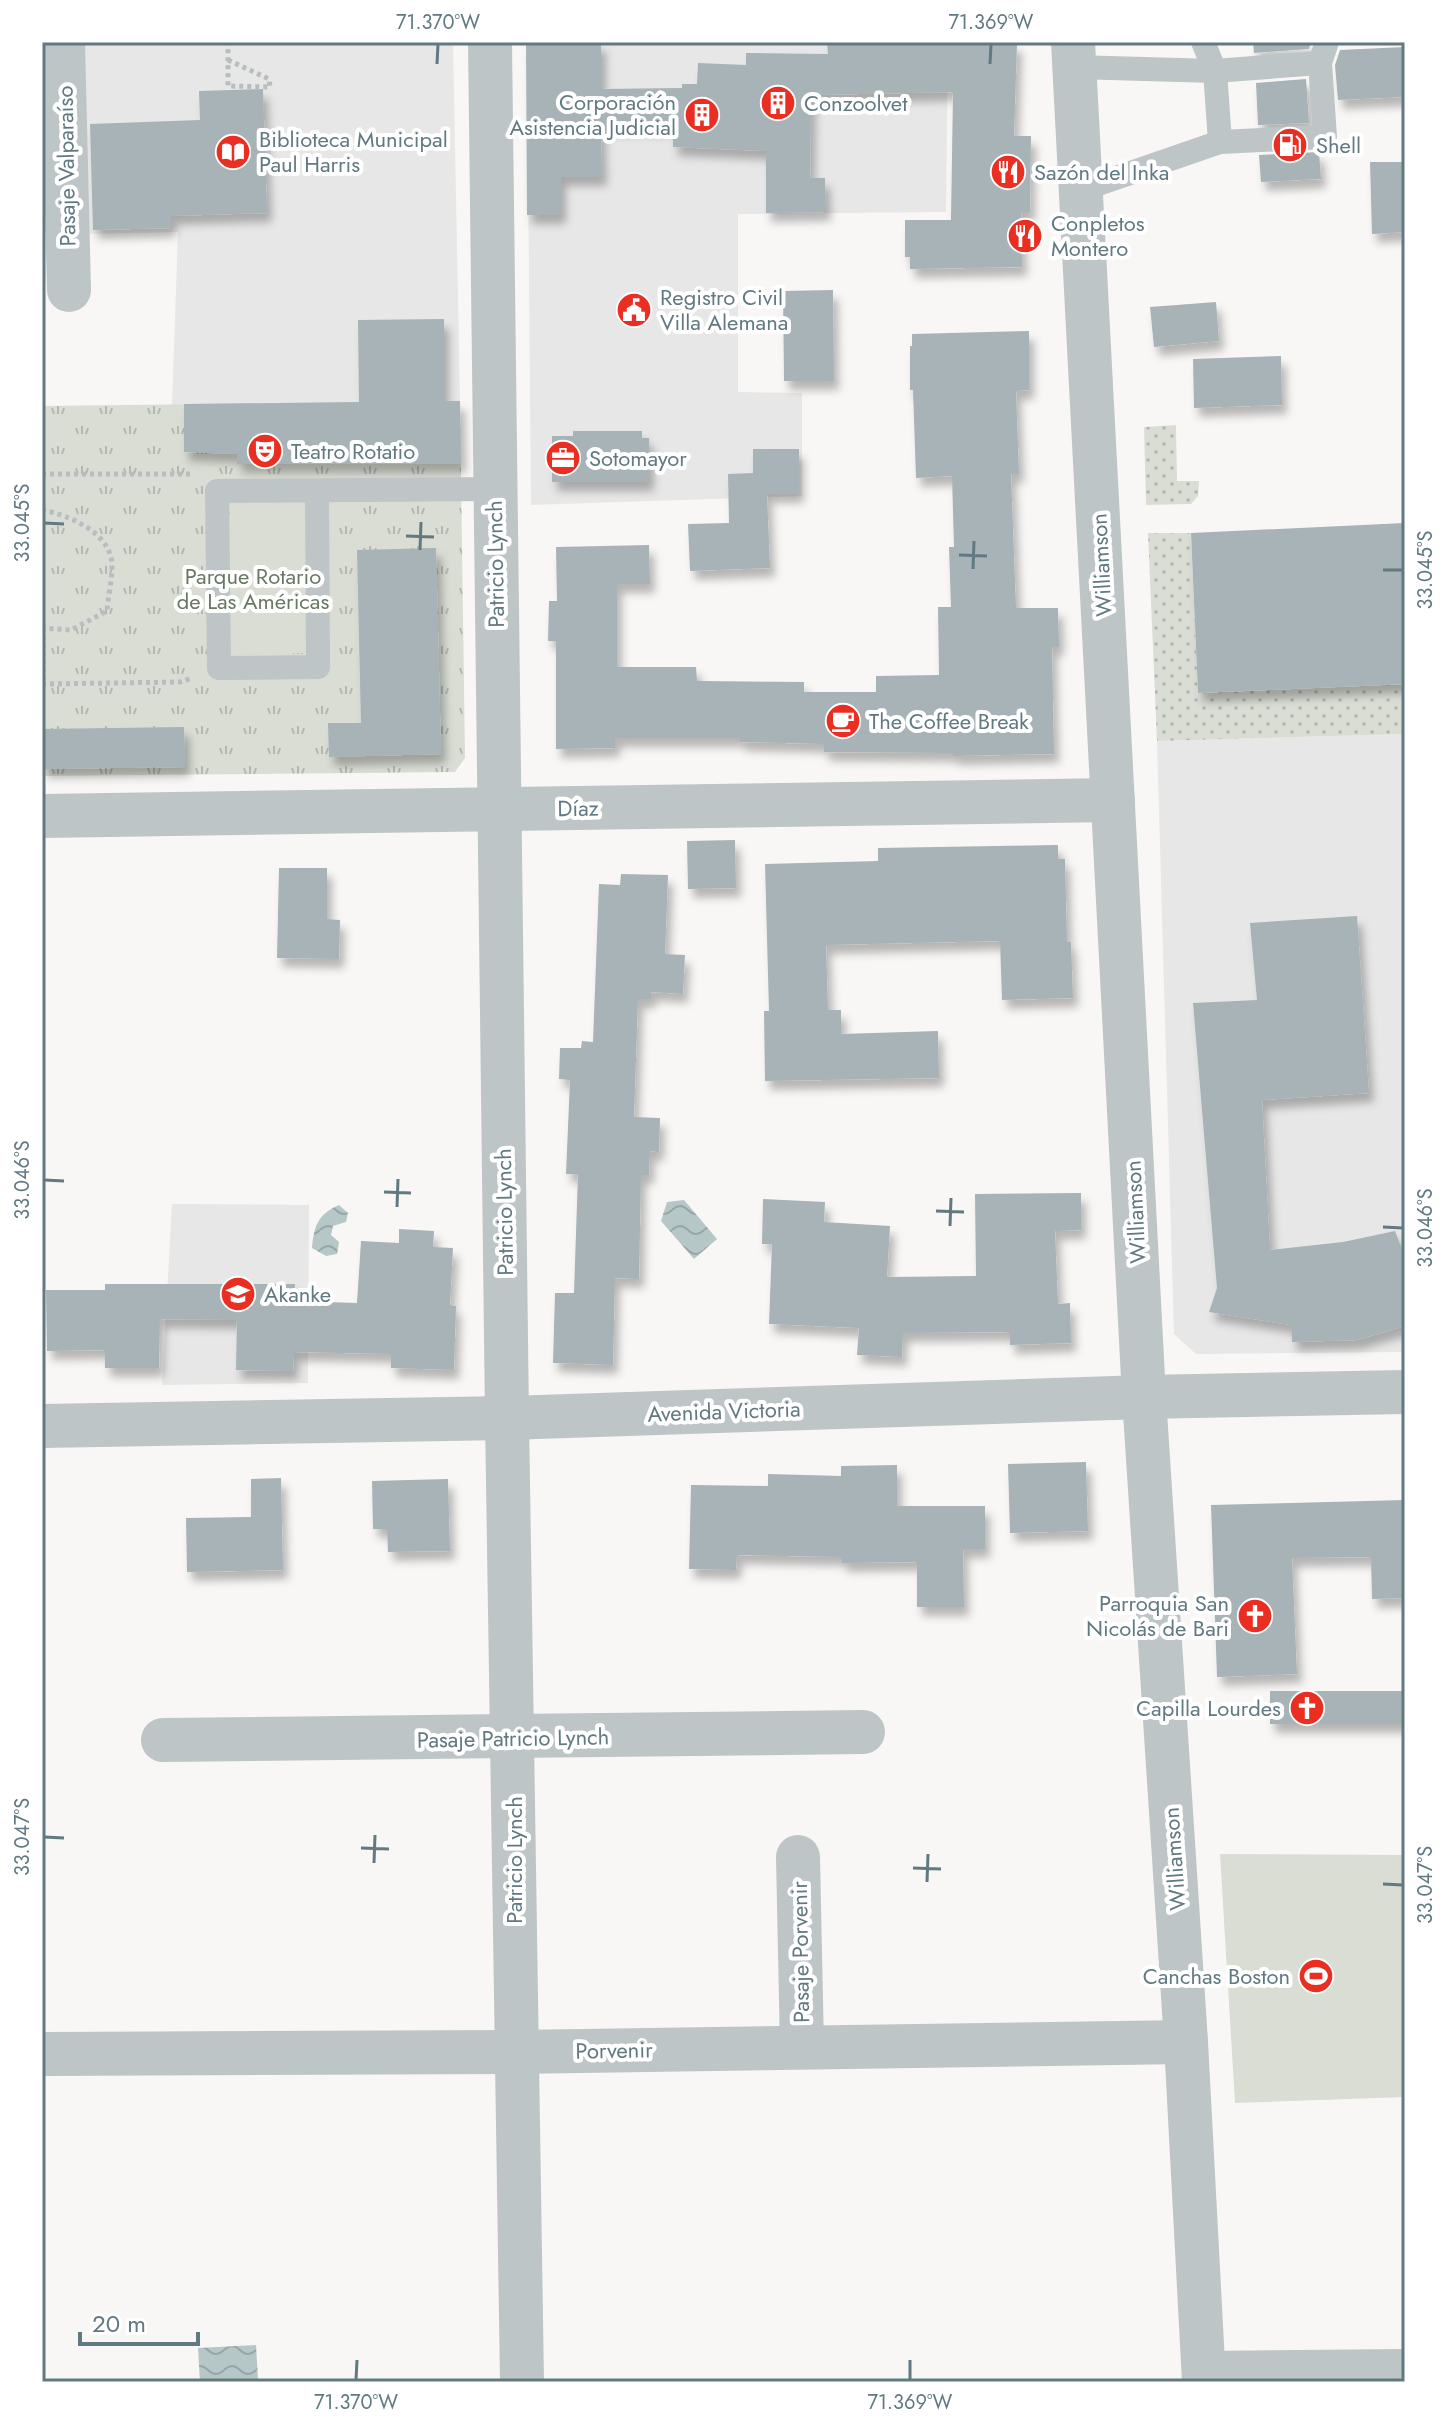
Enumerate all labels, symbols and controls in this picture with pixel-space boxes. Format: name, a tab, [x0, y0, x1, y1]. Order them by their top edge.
text: 71.370°W	[396, 8, 480, 37]
text: 71.369°W	[949, 8, 1034, 37]
building icon: Conzoolvet	[759, 84, 797, 122]
street label: Pasaje Valparaíso	[49, 85, 83, 247]
place label: Corporación Asistencia Judicial	[509, 86, 676, 143]
place label: Conzoolvet	[804, 87, 908, 119]
building icon: Corporación Asistencia Judicial	[683, 96, 721, 134]
place label: Biblioteca Municipal Paul Harris	[259, 123, 448, 180]
fuel station icon: Shell	[1271, 126, 1309, 164]
place label: Shell	[1316, 129, 1361, 161]
library icon: Biblioteca Municipal Paul Harris	[214, 133, 252, 171]
restaurant icon: Sazón del Inka	[989, 153, 1027, 191]
place label: Sazón del Inka	[1034, 156, 1169, 188]
place label: Conpletos Montero	[1051, 207, 1145, 264]
restaurant icon: Conpletos Montero	[1006, 217, 1044, 255]
place label: Registro Civil Villa Alemana	[660, 281, 788, 338]
public building icon: Registro Civil Villa Alemana	[615, 291, 653, 329]
theatre icon: Teatro Rotatio	[246, 432, 284, 470]
place label: Teatro Rotatio	[291, 435, 415, 467]
office icon: Sotomayor	[544, 439, 582, 477]
place label: Sotomayor	[589, 442, 687, 474]
text: 33.045°S	[8, 483, 37, 563]
street label: Patricio Lynch	[478, 500, 512, 628]
street label: Williamson	[1082, 512, 1120, 618]
text: 33.045°S	[1411, 530, 1440, 610]
park label: Parque Rotario de Las Américas	[177, 560, 329, 617]
cafe icon: The Coffee Break	[824, 702, 862, 740]
place label: The Coffee Break	[869, 705, 1029, 737]
street label: Díaz	[557, 792, 599, 824]
text: 33.046°S	[8, 1140, 37, 1220]
street label: Patricio Lynch	[487, 1148, 521, 1276]
street label: Williamson	[1116, 1159, 1154, 1265]
text: 33.046°S	[1411, 1188, 1440, 1268]
school or university icon: Akanke	[219, 1275, 257, 1313]
place label: Akanke	[264, 1278, 331, 1310]
street label: Avenida Victoria	[647, 1392, 801, 1430]
place label: Parroquia San Nicolás de Bari	[1086, 1587, 1229, 1644]
church icon: Parroquia San Nicolás de Bari	[1236, 1597, 1274, 1635]
church icon: Capilla Lourdes	[1288, 1689, 1326, 1727]
place label: Capilla Lourdes	[1136, 1692, 1281, 1724]
street label: Pasaje Patricio Lynch	[417, 1720, 609, 1756]
street label: Patricio Lynch	[498, 1796, 530, 1924]
text: 33.047°S	[8, 1798, 37, 1876]
street label: Williamson	[1154, 1806, 1194, 1912]
text: 33.047°S	[1411, 1846, 1440, 1924]
street label: Pasaje Porvenir	[783, 1880, 817, 2023]
sports icon: Canchas Boston	[1297, 1957, 1335, 1995]
place label: Canchas Boston	[1143, 1960, 1290, 1992]
street label: Porvenir	[575, 2033, 653, 2067]
scale bar	[80, 2296, 198, 2346]
text: 20 m	[92, 2306, 146, 2341]
text: 71.370°W	[314, 2388, 398, 2417]
text: 71.369°W	[868, 2388, 953, 2417]

